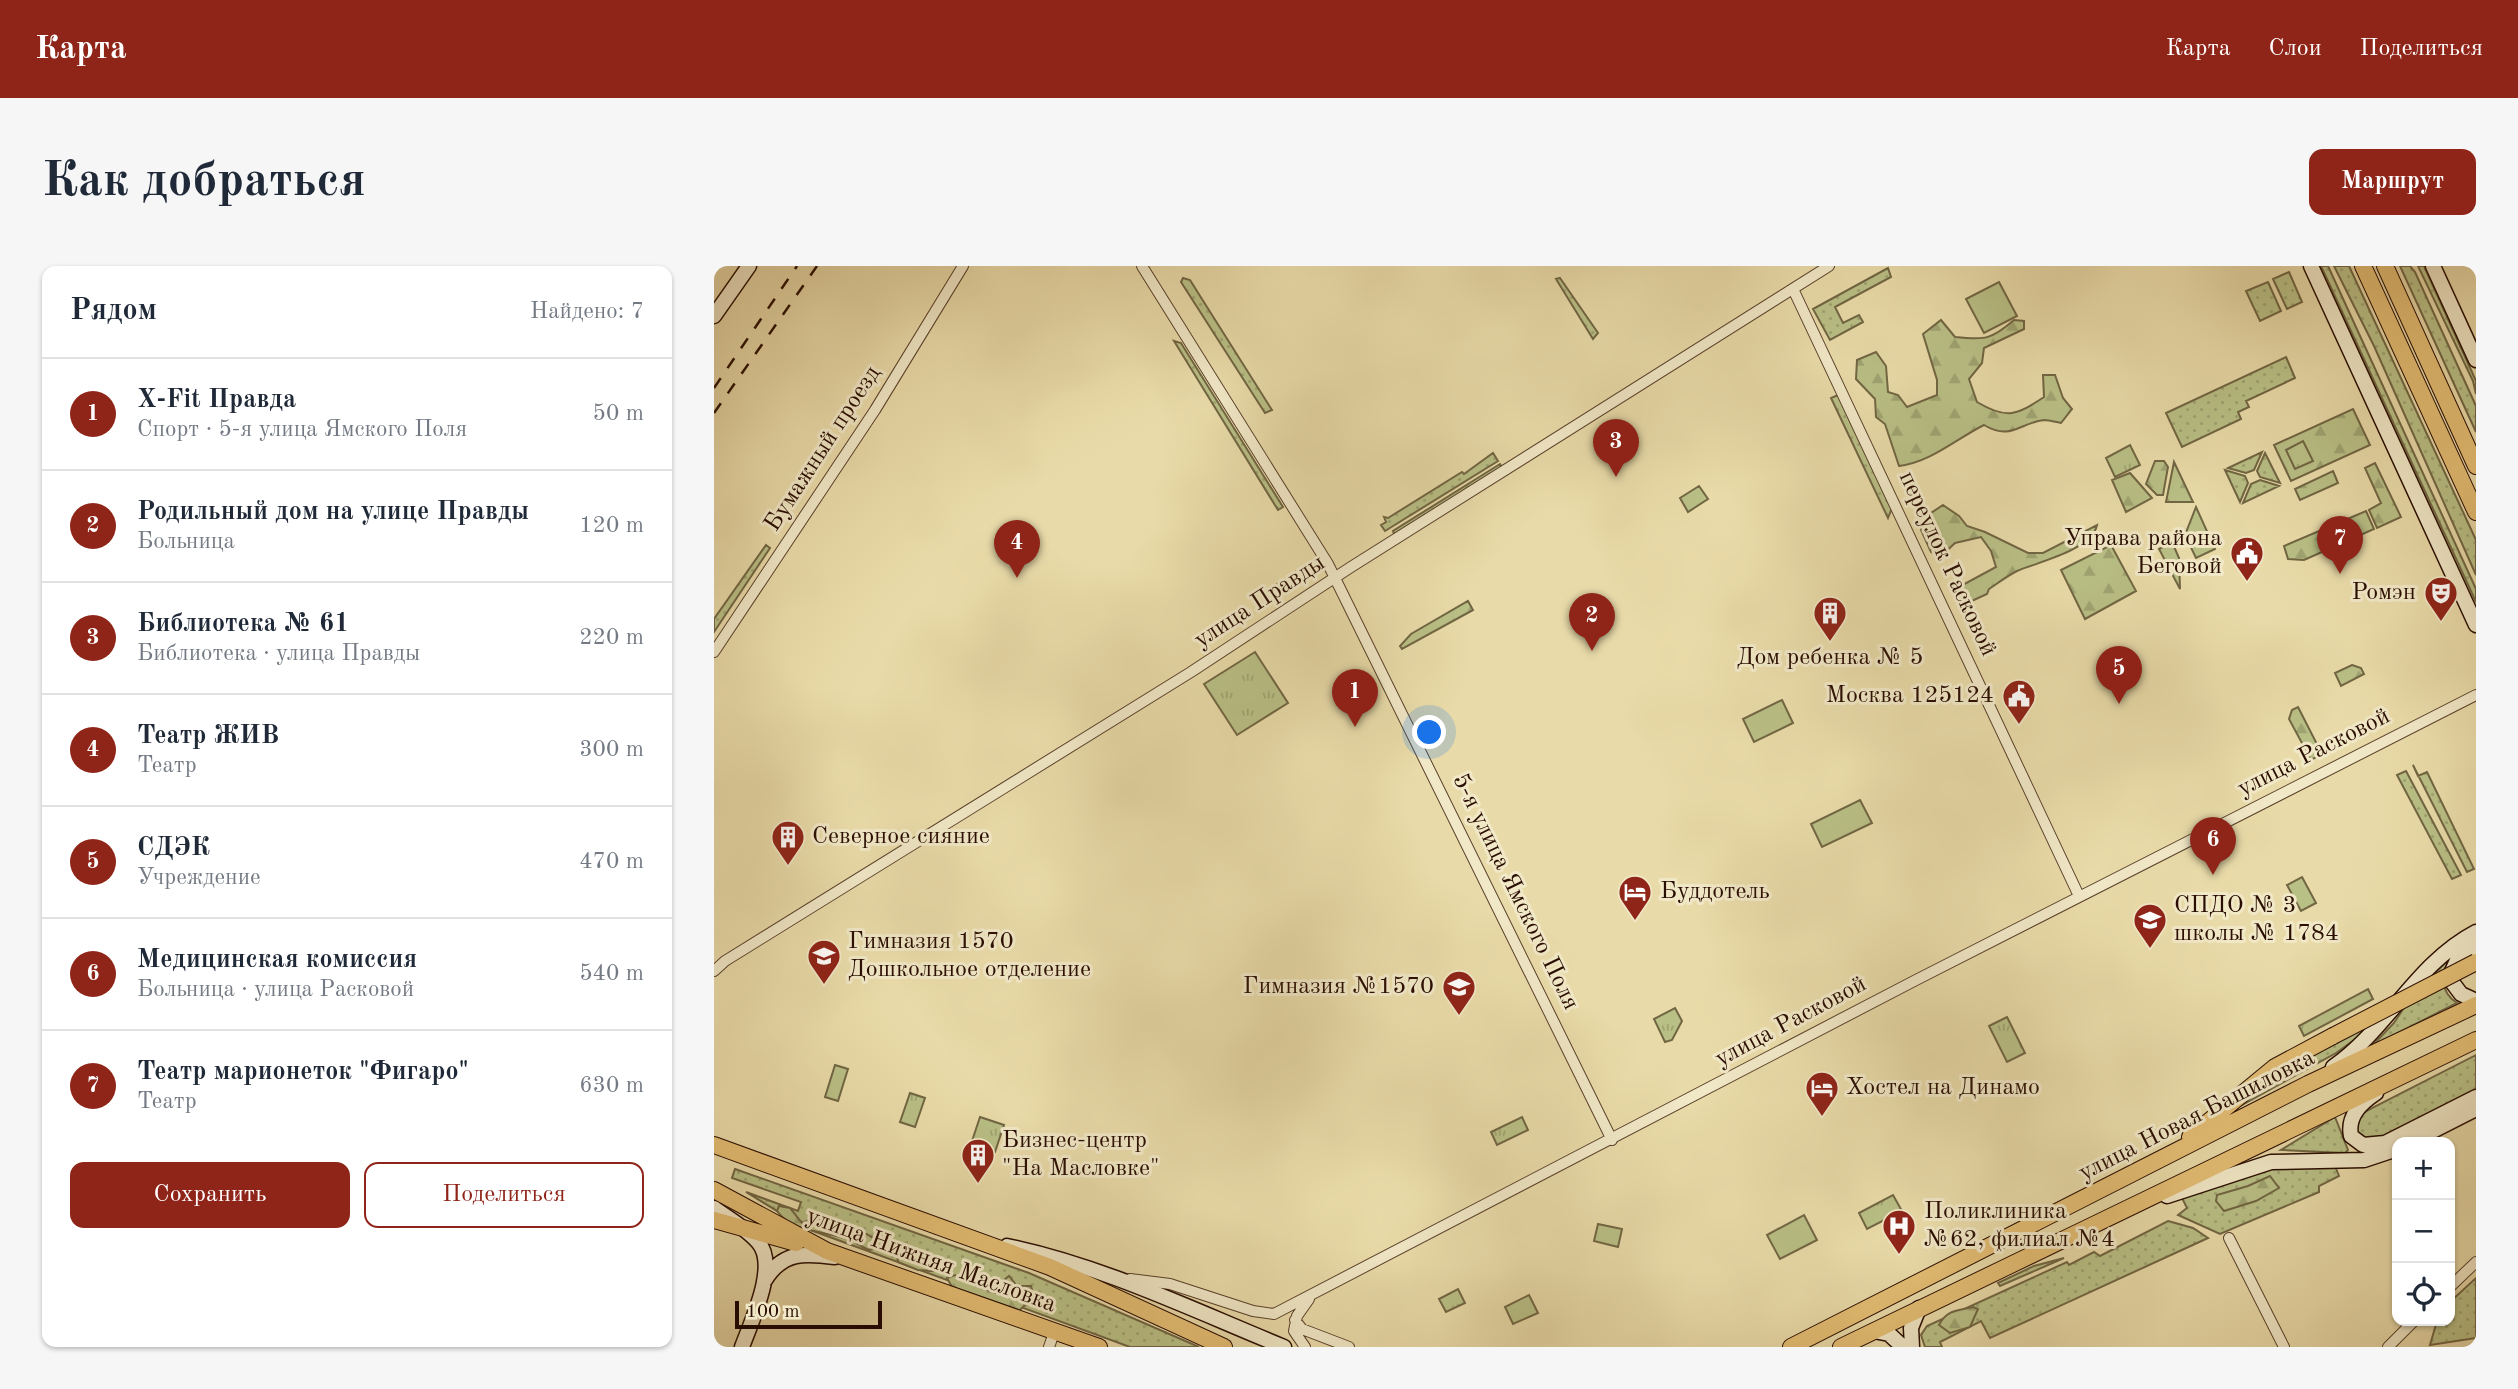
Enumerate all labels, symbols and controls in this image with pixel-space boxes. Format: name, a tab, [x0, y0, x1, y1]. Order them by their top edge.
text: Карта	[35, 33, 127, 66]
text: Карта	[2166, 37, 2231, 61]
text: Слои	[2269, 37, 2322, 61]
text: Поделиться	[2360, 37, 2483, 61]
button: Маршрут	[2309, 149, 2476, 215]
text: Как добраться	[42, 158, 366, 207]
text: Рядом	[70, 296, 157, 326]
text: Найдено: 7	[530, 300, 644, 323]
street label: Бумажный проезд	[761, 362, 885, 536]
text: X-Fit Правда	[137, 387, 296, 413]
text: 1	[86, 402, 100, 425]
text: 50 m	[593, 402, 644, 425]
text: Спорт · 5-я улица Ямского Поля	[137, 418, 467, 441]
pin: 3	[1593, 419, 1639, 477]
street label: переулок Расковой	[1894, 468, 2000, 660]
text: Родильный дом на улице Правды	[137, 499, 529, 525]
text: 2	[86, 514, 100, 537]
text: 120 m	[579, 514, 644, 537]
pin: 7	[2317, 516, 2363, 574]
pin: 4	[994, 520, 1040, 578]
place label: Управа района Беговой	[2064, 527, 2222, 579]
text: Больница	[137, 530, 235, 553]
public building icon: Управа района Беговой	[2228, 534, 2266, 583]
street label: улица Правды	[1190, 551, 1330, 653]
theatre icon: Ромэн	[2422, 574, 2460, 623]
place label: Ромэн	[2351, 581, 2416, 605]
pin: 2	[1569, 593, 1615, 651]
building icon: Дом ребенка № 5	[1811, 594, 1849, 643]
text: Библиотека № 61	[137, 611, 349, 637]
text: 3	[86, 626, 100, 649]
text: 220 m	[579, 626, 644, 649]
text: Библиотека · улица Правды	[137, 642, 420, 665]
place label: Дом ребенка № 5	[1737, 646, 1923, 670]
pin: 5	[2096, 646, 2142, 704]
pin: 1	[1332, 669, 1378, 727]
public building icon: Москва 125124	[2000, 677, 2038, 726]
place label: Москва 125124	[1826, 684, 1994, 708]
street label: улица Расковой	[2234, 704, 2394, 802]
your location	[1412, 715, 1446, 749]
text: Театр ЖИВ	[137, 723, 279, 749]
text: 4	[86, 738, 100, 761]
text: 300 m	[579, 738, 644, 761]
text: Театр	[137, 754, 197, 777]
street label: 5-я улица Ямского Поля	[1447, 770, 1583, 1014]
pin: 6	[2190, 817, 2236, 875]
building icon: Северное сияние	[769, 818, 807, 867]
place label: Северное сияние	[812, 825, 990, 849]
text: СДЭК	[137, 835, 210, 861]
text: 5	[86, 850, 100, 873]
text: 470 m	[579, 850, 644, 873]
text: Учреждение	[137, 866, 261, 889]
hotel icon: Буддотель	[1616, 873, 1654, 922]
place label: Буддотель	[1660, 880, 1770, 904]
place label: СПДО № 3 школы № 1784	[2174, 894, 2339, 946]
school or university icon: СПДО № 3 школы № 1784	[2131, 901, 2169, 950]
place label: Гимназия 1570 Дошкольное отделение	[848, 930, 1091, 982]
school or university icon: Гимназия 1570 Дошкольное отделение	[805, 937, 843, 986]
text: Медицинская комиссия	[137, 947, 417, 973]
text: 6	[86, 962, 100, 985]
text: 540 m	[579, 962, 644, 985]
school or university icon: Гимназия №1570	[1440, 968, 1478, 1017]
street label: улица Расковой	[1712, 972, 1870, 1072]
place label: Гимназия №1570	[1243, 975, 1434, 999]
text: Больница · улица Расковой	[137, 978, 414, 1001]
street label: улица Новая Башиловка	[2075, 1046, 2319, 1186]
text: Театр марионеток "Фигаро"	[137, 1059, 469, 1085]
hotel icon: Хостел на Динамо	[1803, 1069, 1841, 1118]
text: 7	[86, 1074, 100, 1097]
text: 630 m	[579, 1074, 644, 1097]
place label: Хостел на Динамо	[1846, 1076, 2040, 1100]
text: Театр	[137, 1090, 197, 1113]
place label: Бизнес-центр "На Масловке"	[1002, 1129, 1159, 1181]
building icon: Бизнес-центр "На Масловке"	[959, 1136, 997, 1185]
map controls	[2392, 1137, 2455, 1326]
button: +	[2392, 1137, 2455, 1200]
button: Сохранить	[70, 1162, 350, 1228]
button: Поделиться	[364, 1162, 644, 1228]
place label: Поликлиника №62, филиал №4	[1924, 1200, 2115, 1252]
button: −	[2392, 1200, 2455, 1263]
street label: улица Нижняя Масловка	[803, 1205, 1059, 1317]
hospital icon: Поликлиника №62, филиал №4	[1880, 1207, 1918, 1256]
button: locate	[2392, 1263, 2455, 1326]
scale bar	[735, 1298, 882, 1330]
text: 100 m	[746, 1303, 799, 1322]

